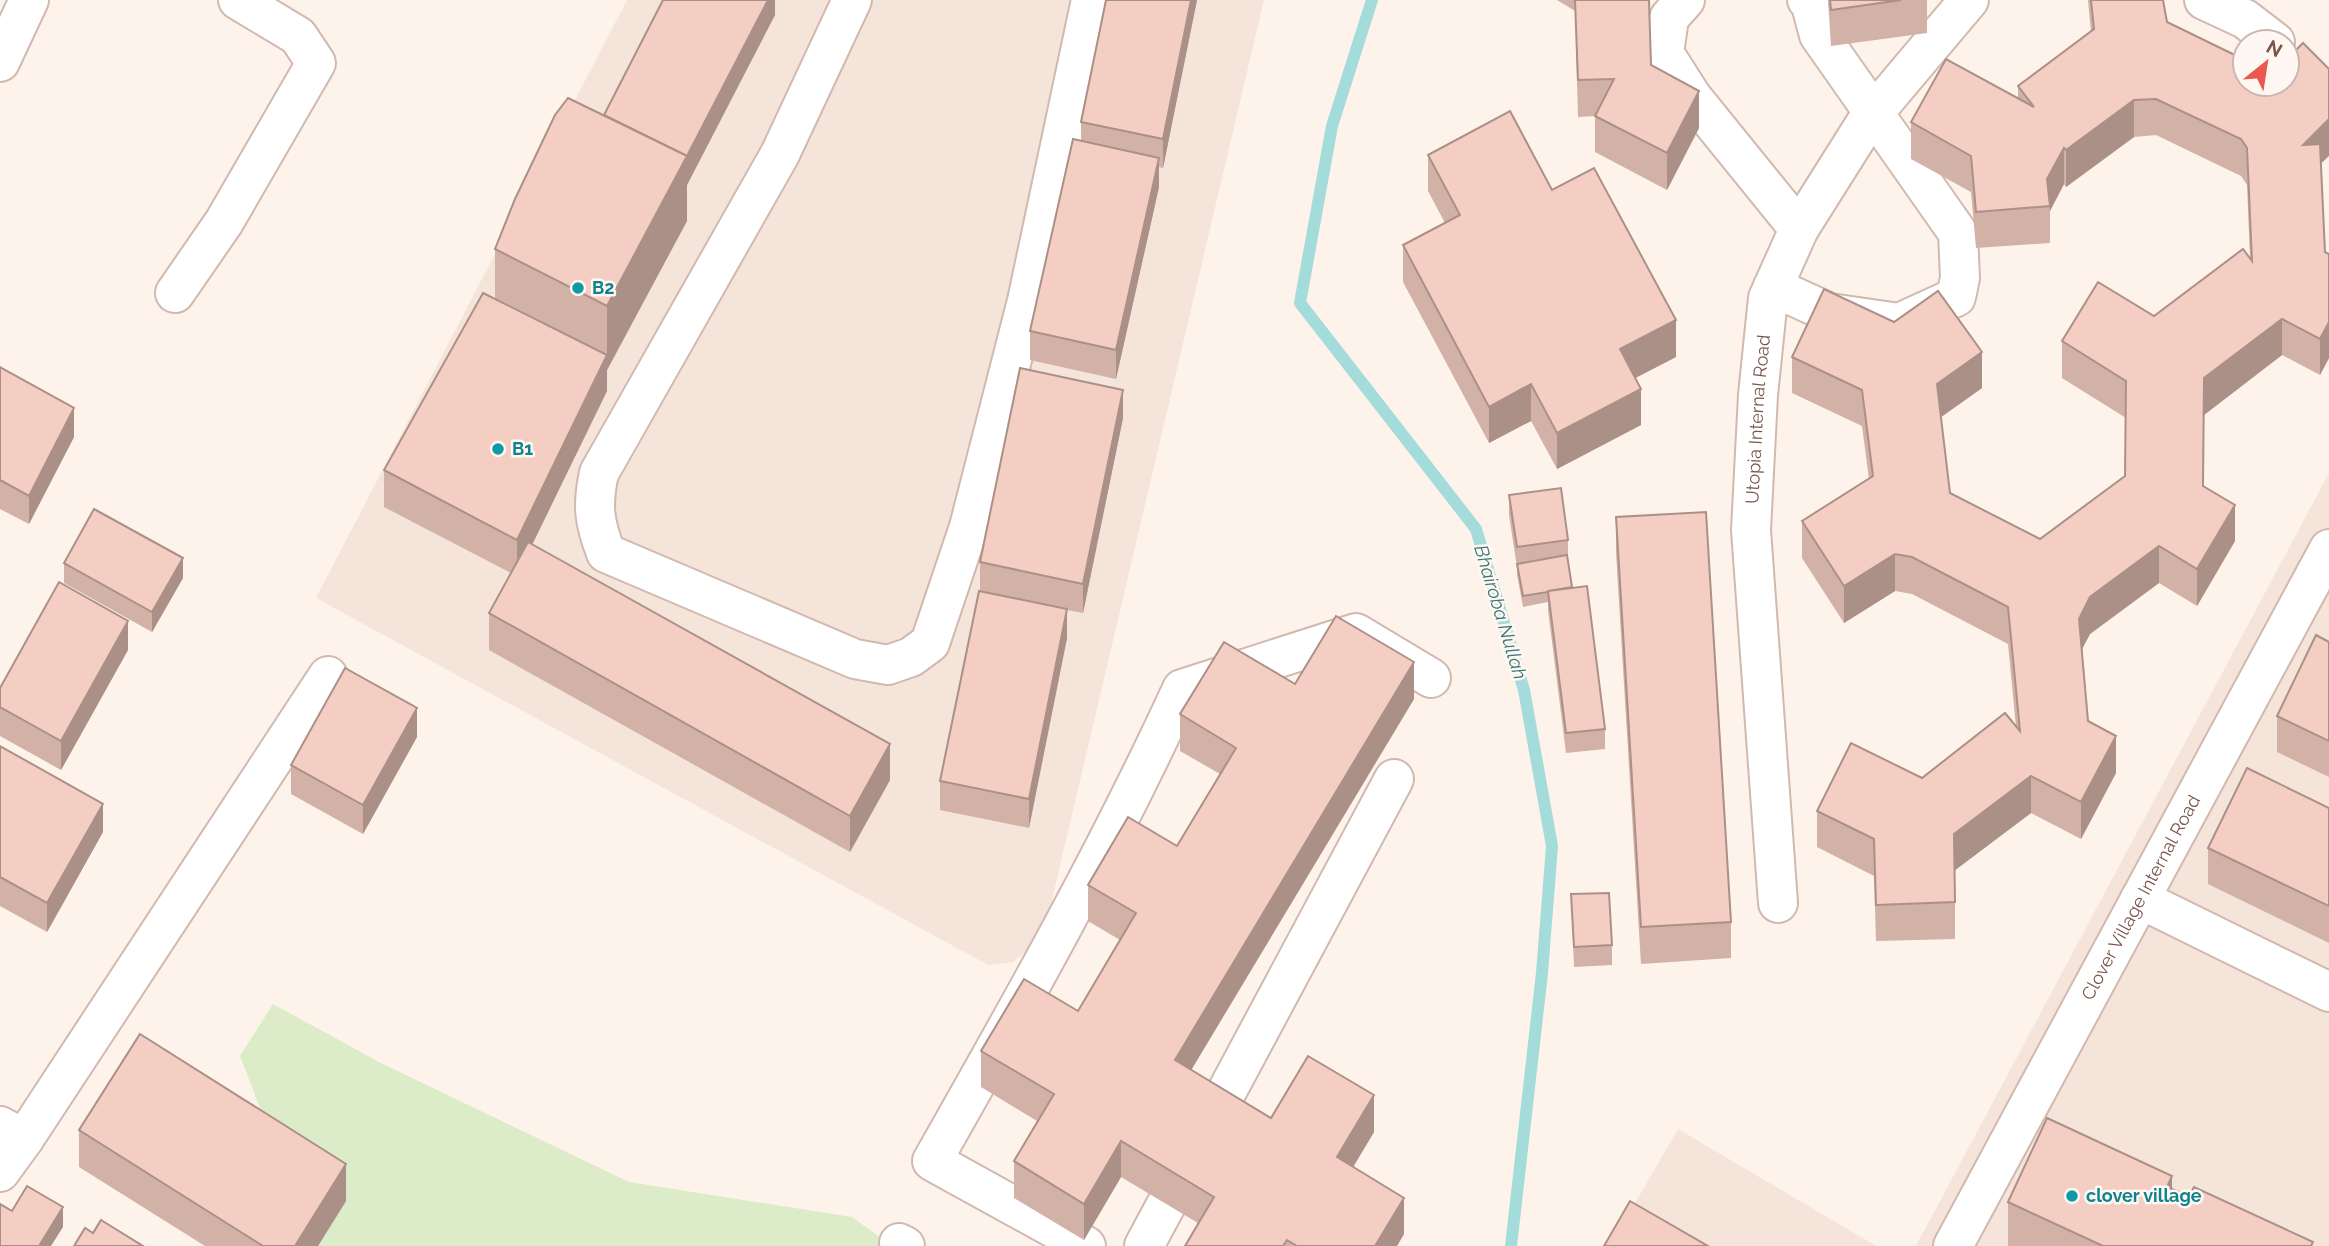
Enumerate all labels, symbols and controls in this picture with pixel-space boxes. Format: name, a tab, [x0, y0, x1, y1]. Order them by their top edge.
north arrow	[2231, 28, 2301, 98]
text: N	[2263, 35, 2286, 61]
place label: B2	[592, 277, 614, 298]
marker: B2	[570, 280, 586, 296]
street label: Utopia Internal Road	[1741, 333, 1774, 504]
place label: B1	[512, 438, 533, 459]
marker: B1	[490, 441, 506, 457]
water label: Bhairoba Nullah	[1470, 542, 1532, 682]
street label: Clover Village Internal Road	[2077, 791, 2204, 1003]
place label: clover village	[2086, 1185, 2202, 1206]
marker: clover village	[2064, 1188, 2080, 1204]

